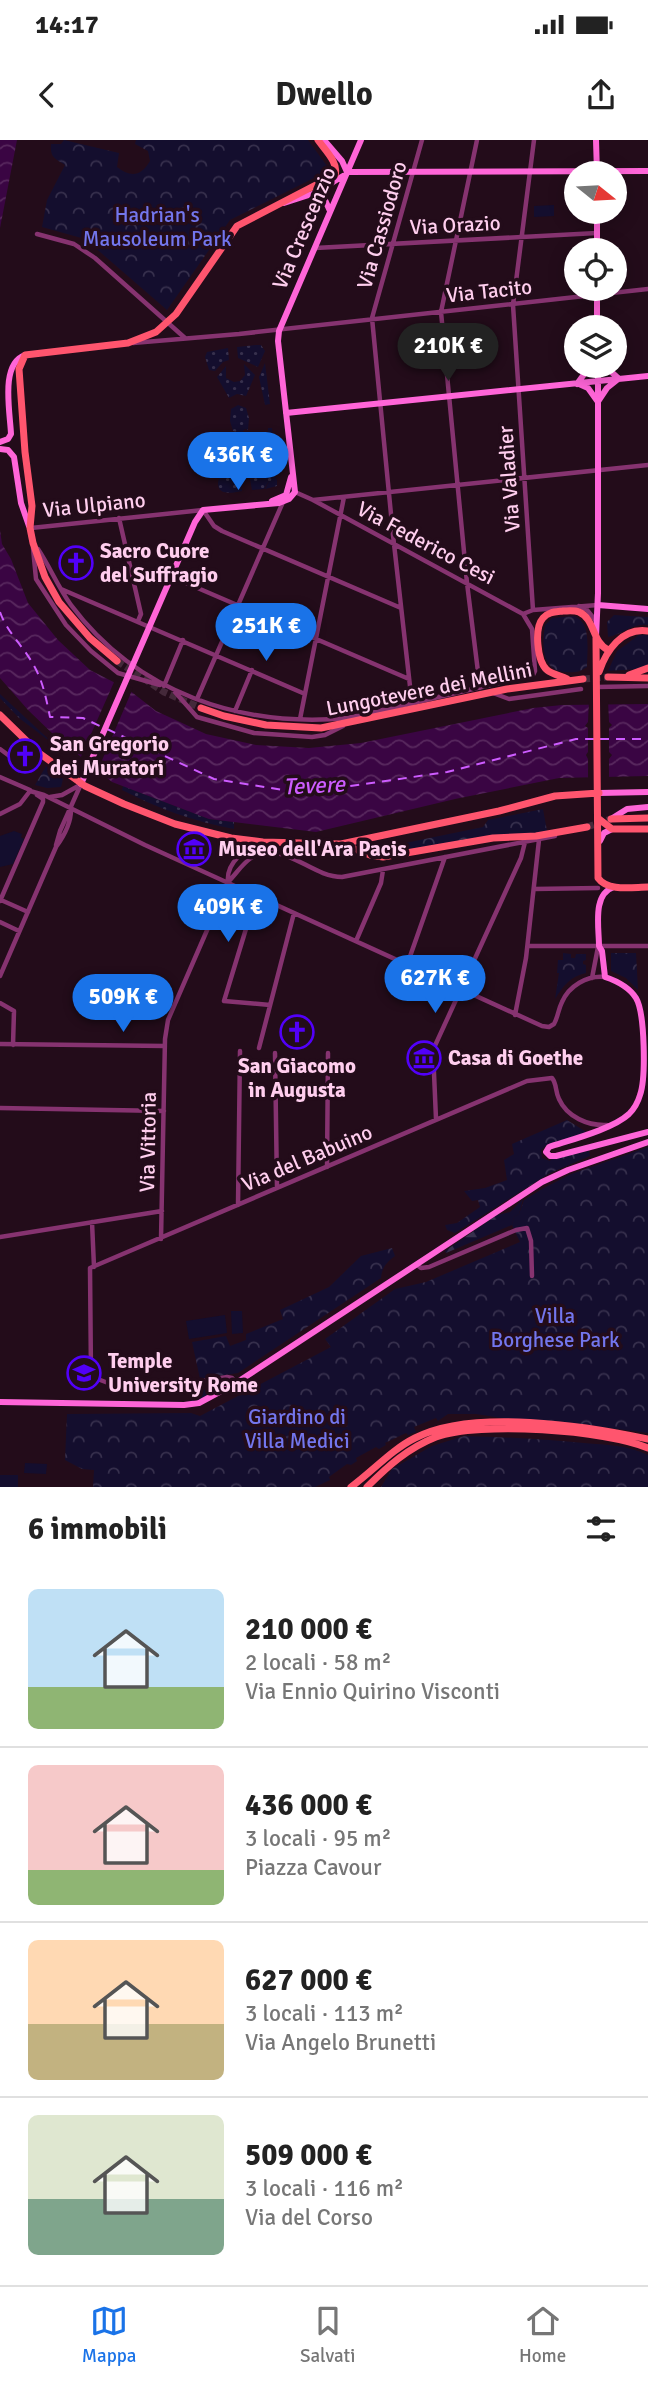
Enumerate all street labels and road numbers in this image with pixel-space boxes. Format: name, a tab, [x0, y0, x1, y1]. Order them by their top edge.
street label: Via Cassiodoro	[351, 158, 413, 292]
street label: Via Crescenzio	[267, 163, 341, 293]
street label: Via Orazio	[409, 210, 501, 240]
street label: Via Tacito	[445, 274, 533, 308]
street label: Via Valadier	[492, 425, 526, 533]
street label: Via Ulpiano	[41, 487, 147, 523]
street label: Via Federico Cesi	[353, 496, 499, 590]
street label: Lungotevere dei Mellini	[324, 656, 534, 722]
street label: Via Vittoria	[134, 1092, 162, 1192]
street label: Via del Babuino	[238, 1119, 376, 1197]

